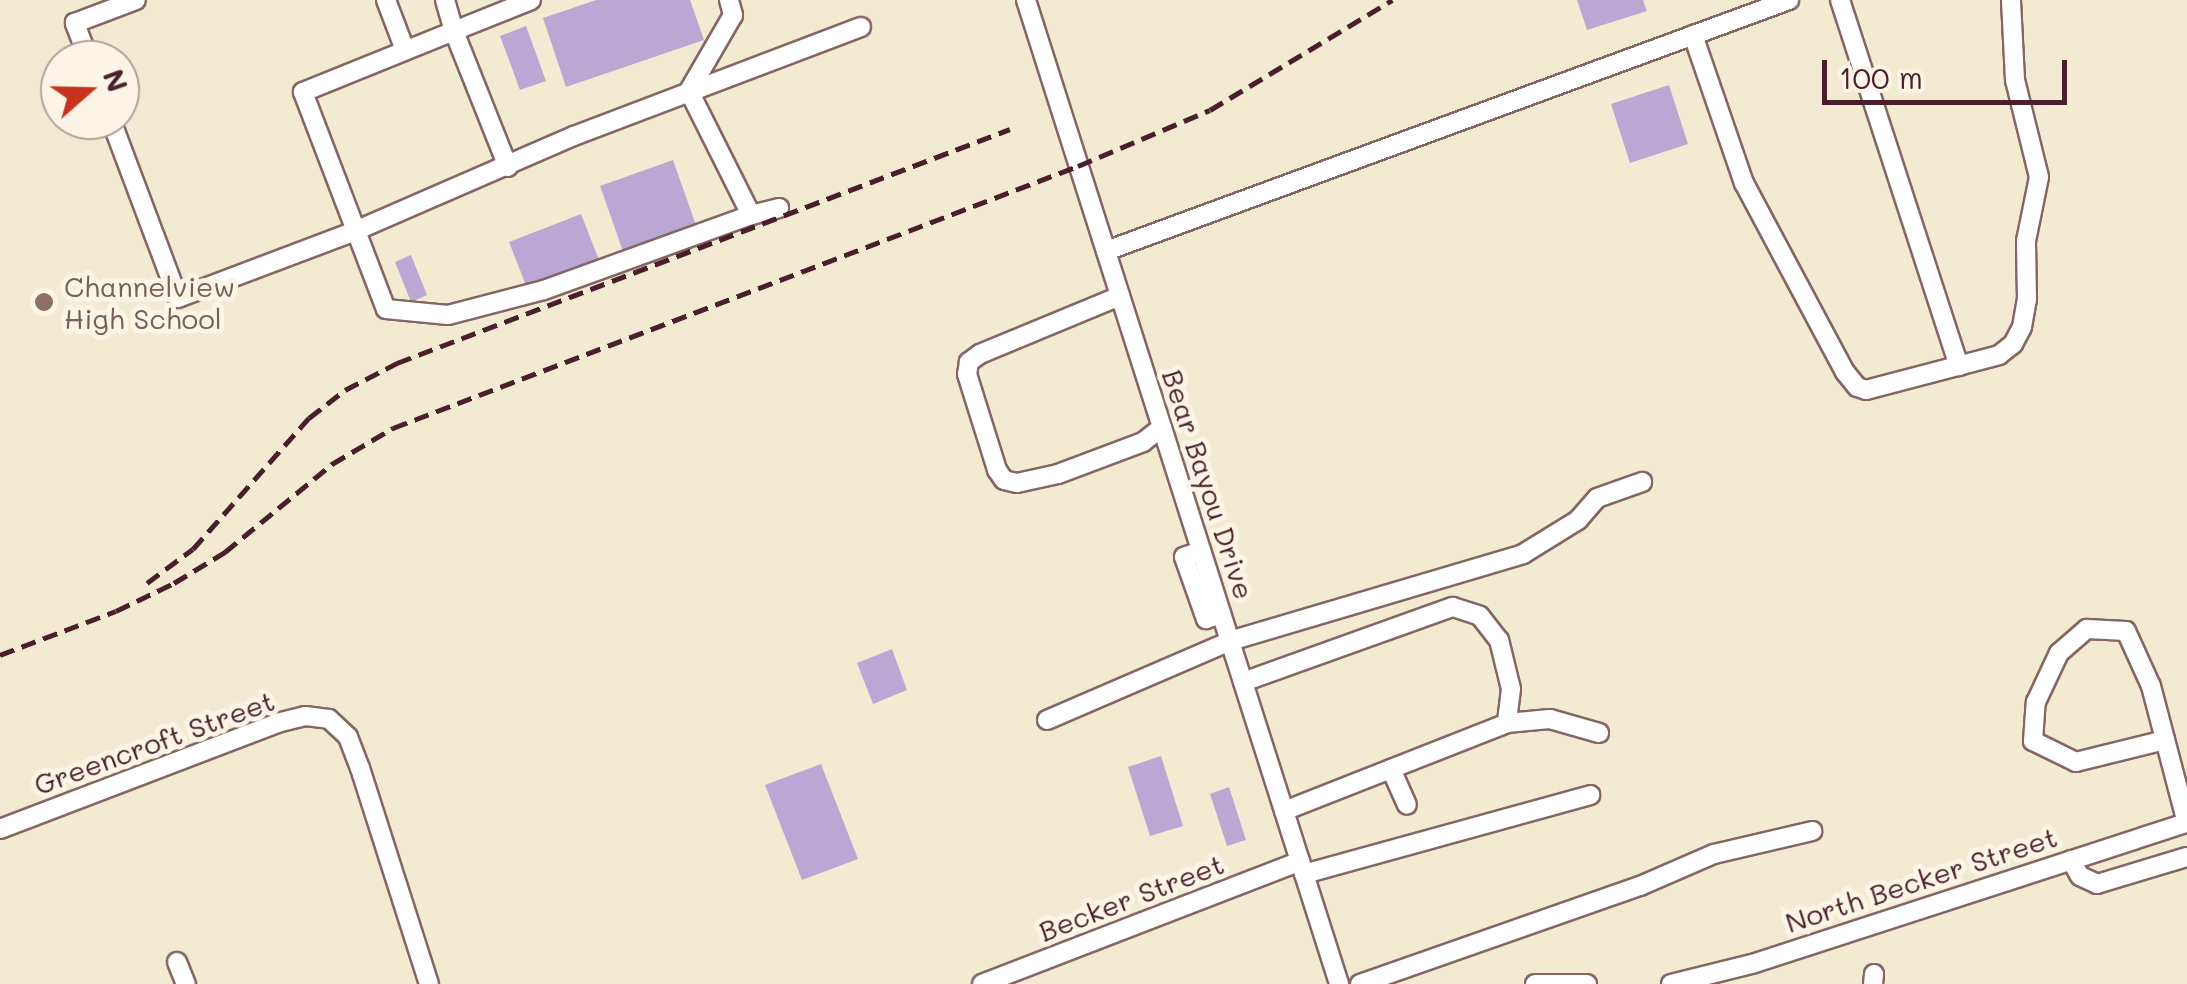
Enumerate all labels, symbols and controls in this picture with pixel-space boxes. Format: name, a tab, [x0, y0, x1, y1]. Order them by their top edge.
north arrow	[40, 40, 140, 140]
scale bar	[1827, 40, 2072, 102]
text: 100 m	[1839, 57, 1923, 97]
text: N	[96, 64, 137, 97]
place label: Channelview High School	[64, 269, 235, 335]
marker: Channelview High School	[33, 291, 55, 313]
street label: Bear Bayou Drive	[1156, 365, 1262, 603]
street label: Greencroft Street	[29, 683, 279, 801]
street label: North Becker Street	[1781, 819, 2061, 939]
street label: Becker Street	[1034, 846, 1228, 948]

